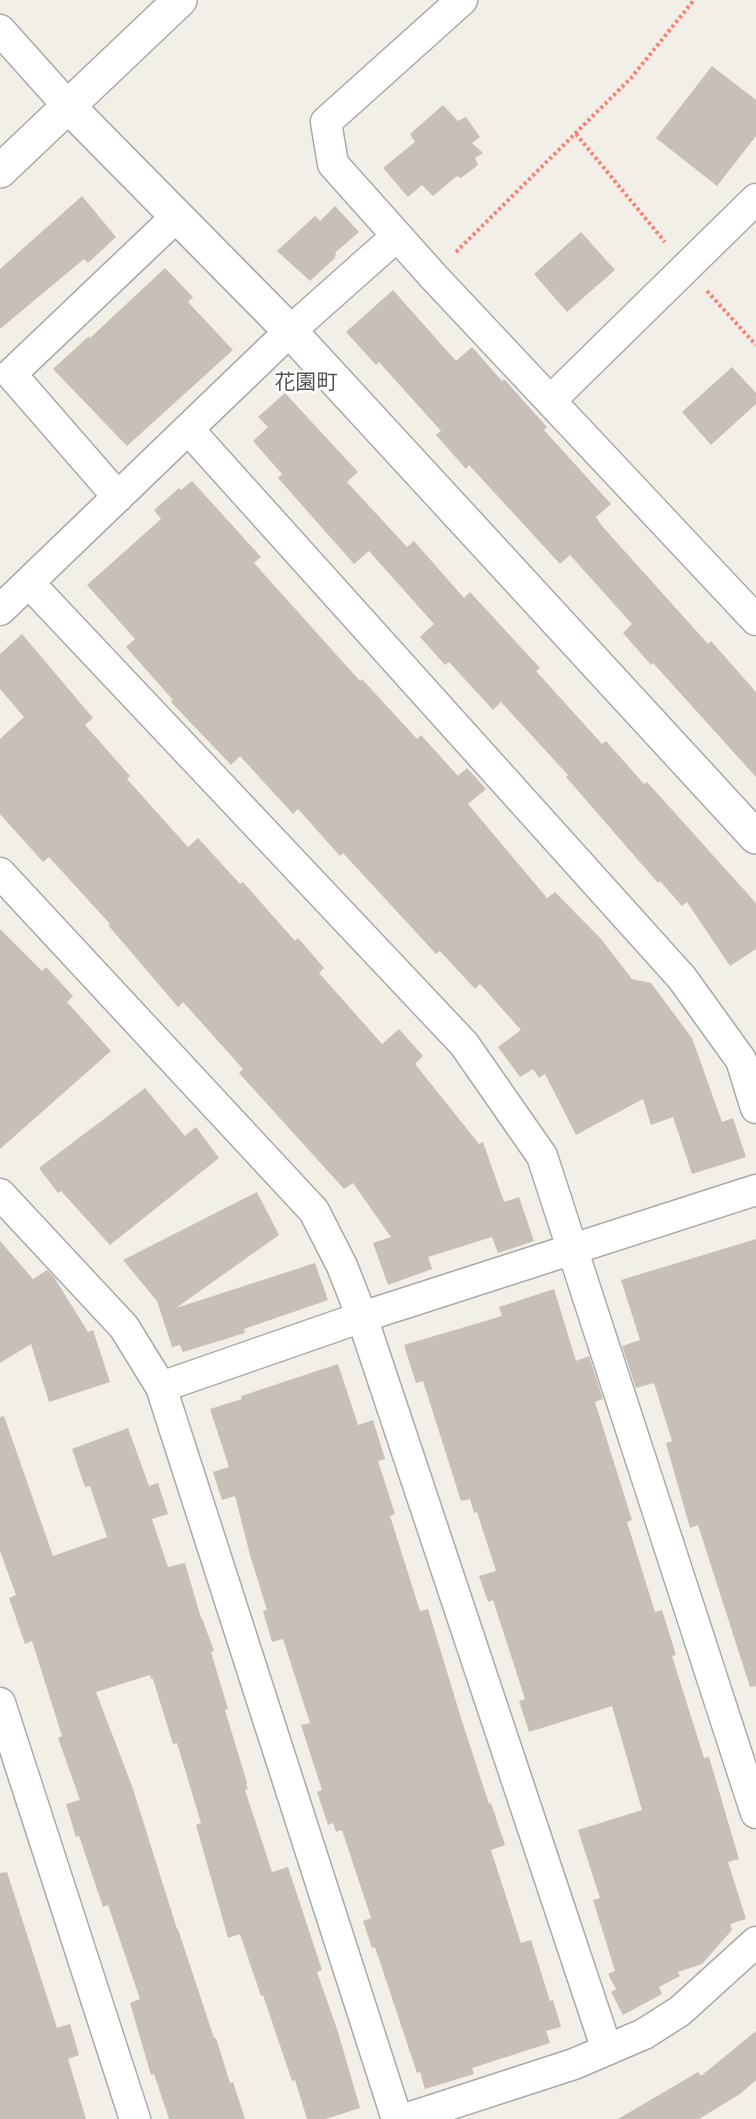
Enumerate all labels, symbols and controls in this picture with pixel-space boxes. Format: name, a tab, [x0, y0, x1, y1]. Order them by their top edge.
district label: 花園町	[275, 371, 337, 397]

